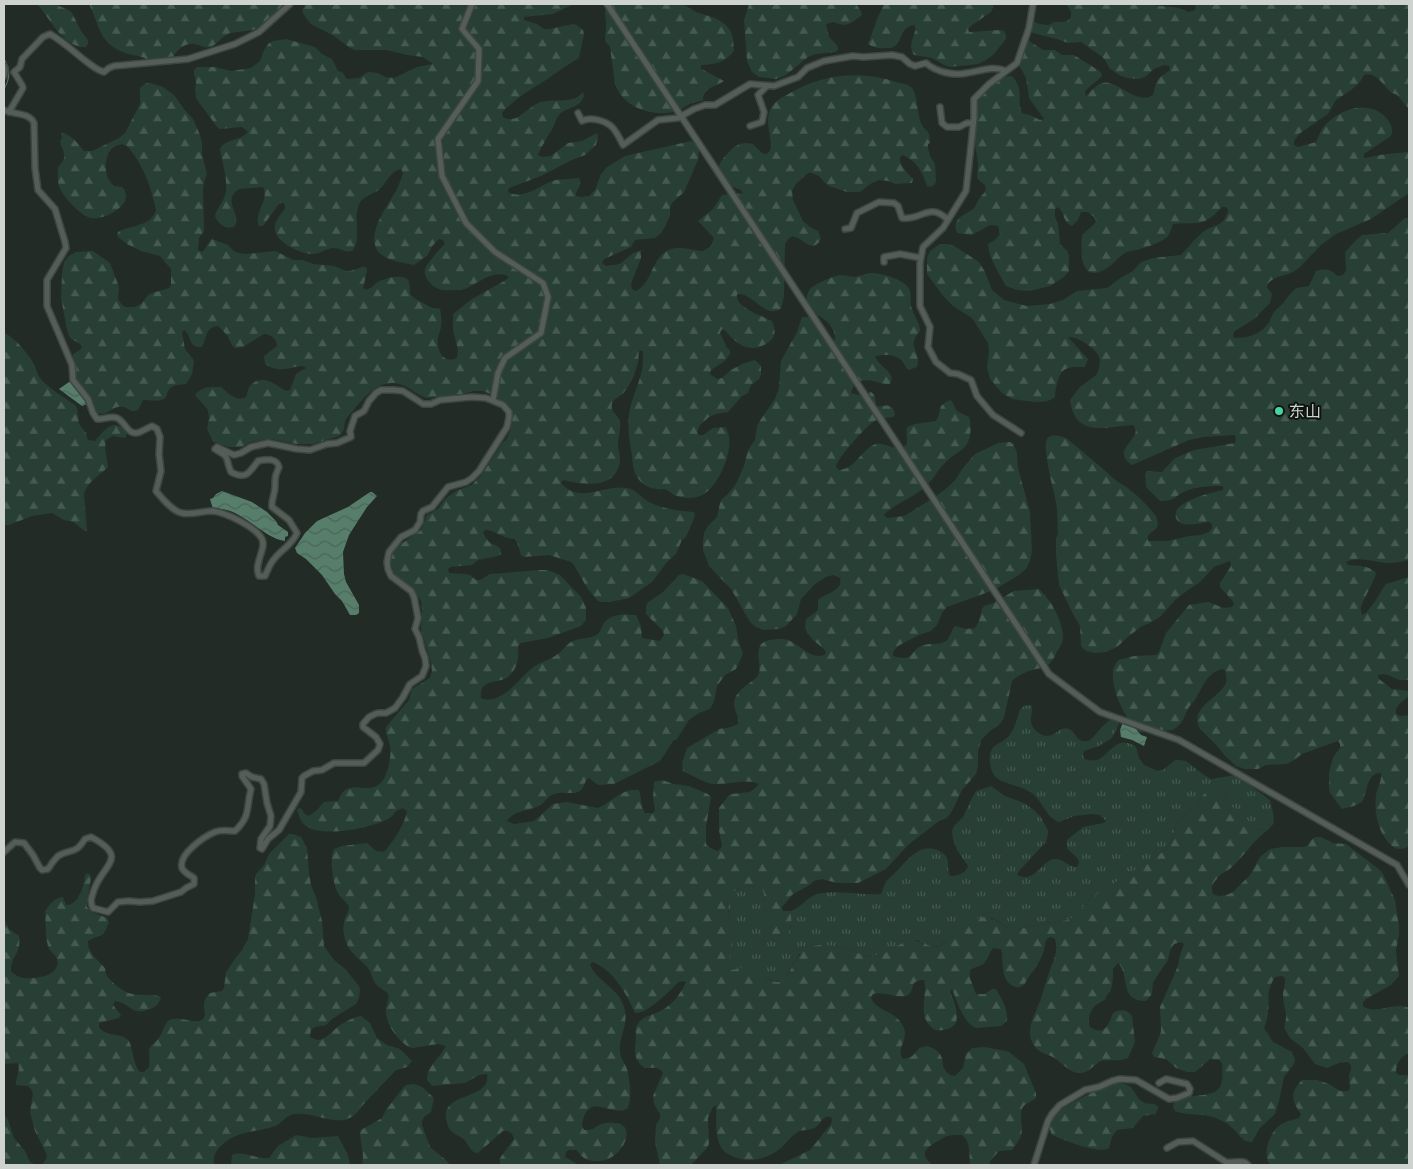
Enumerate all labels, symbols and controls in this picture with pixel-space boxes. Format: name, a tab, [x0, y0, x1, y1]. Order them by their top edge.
place label: 东山	[1289, 401, 1321, 422]
marker: 东山	[1273, 405, 1285, 417]

